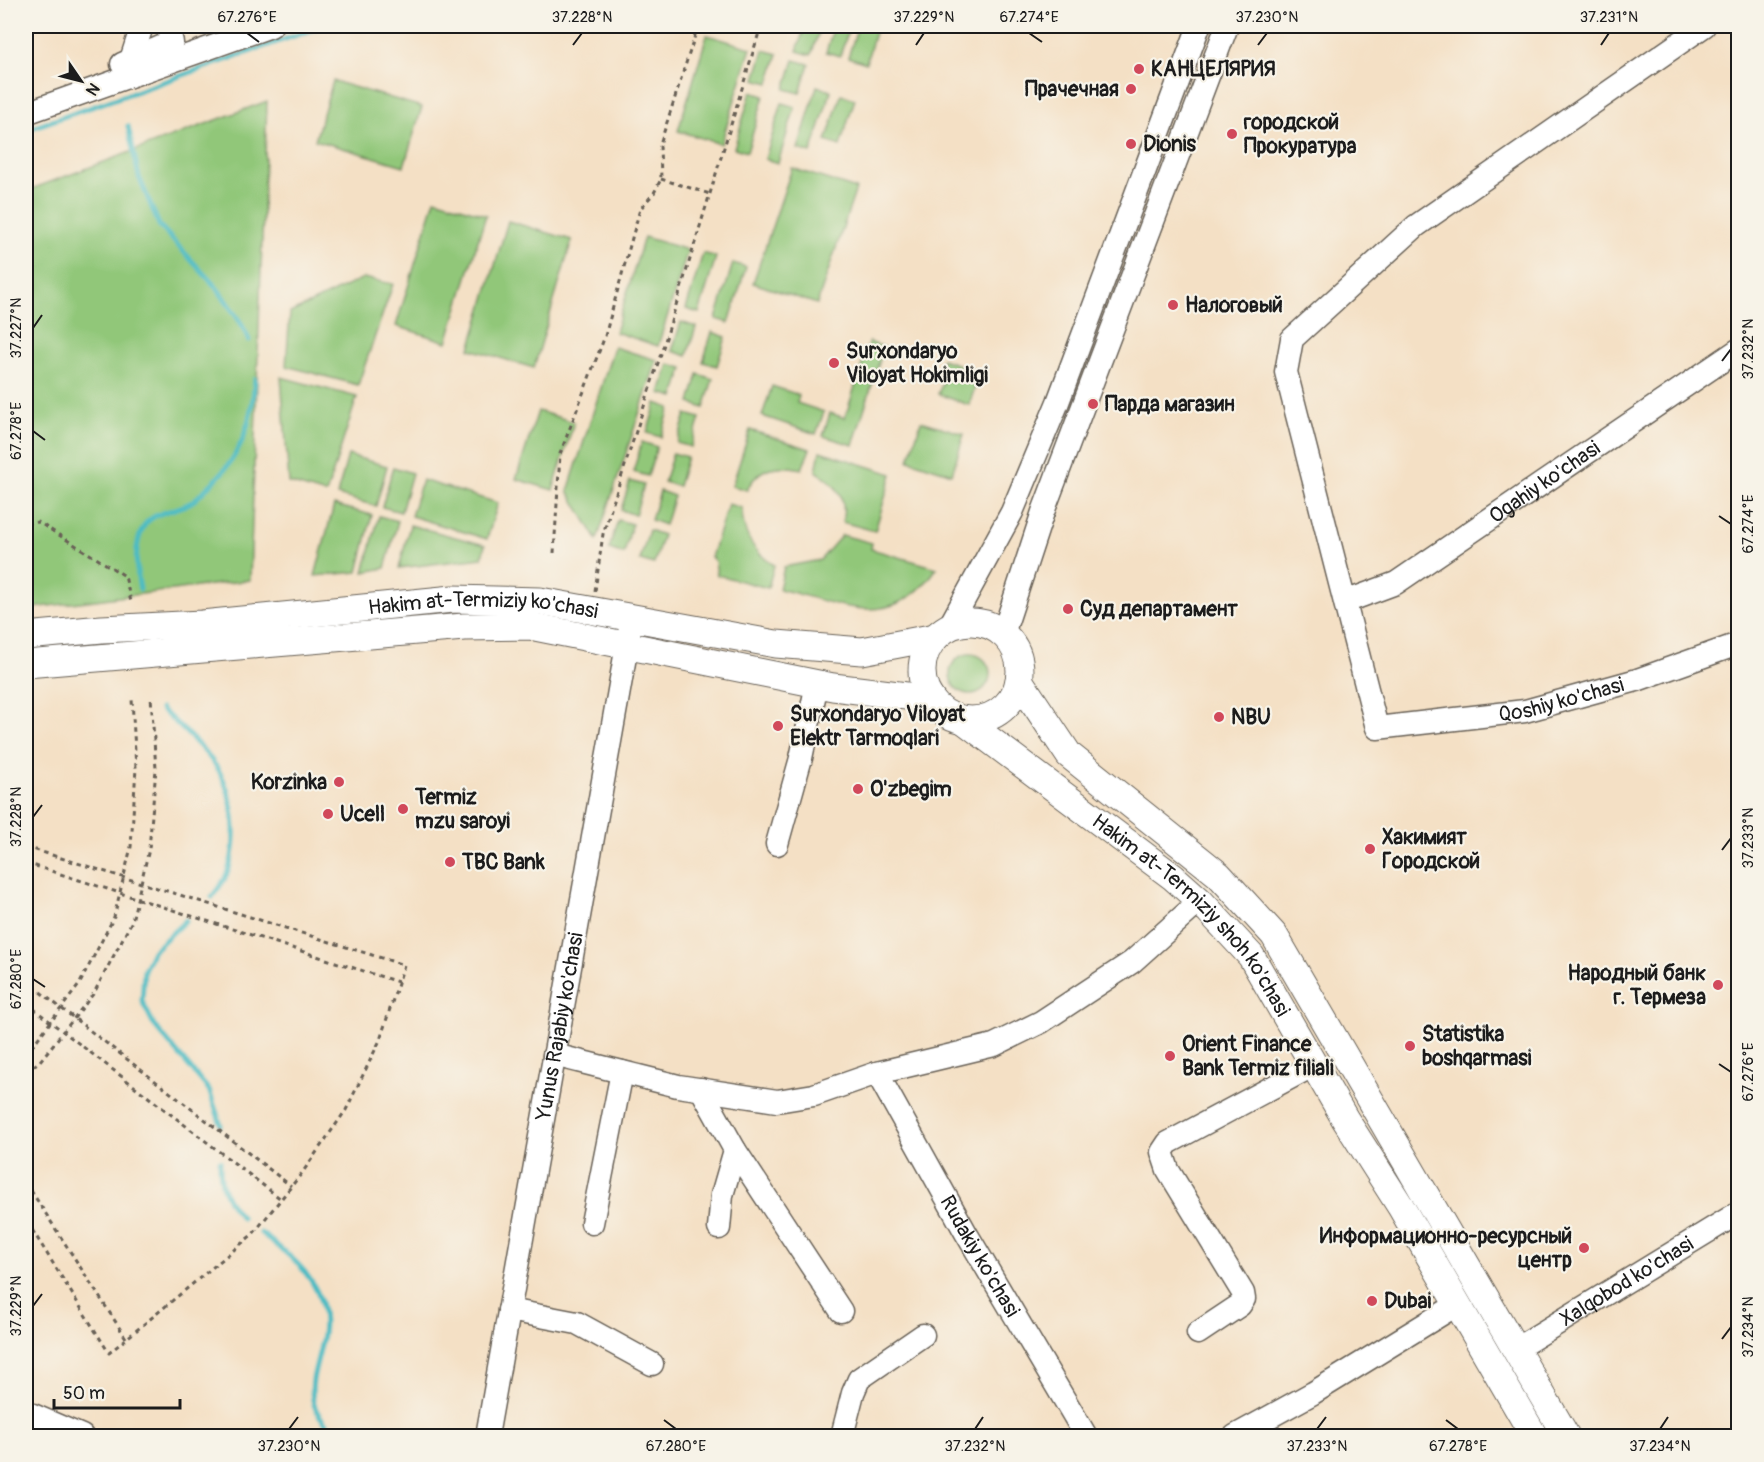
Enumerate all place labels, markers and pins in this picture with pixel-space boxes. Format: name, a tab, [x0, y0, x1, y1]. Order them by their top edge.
place label: КАНЦЕЛЯРИЯ	[1151, 56, 1276, 83]
marker: КАНЦЕЛЯРИЯ	[1132, 62, 1146, 76]
place label: Прачечная	[1025, 76, 1119, 103]
marker: Прачечная	[1124, 82, 1138, 96]
place label: городской Прокуратура	[1243, 109, 1357, 160]
marker: городской Прокуратура	[1225, 127, 1239, 141]
place label: Dionis	[1143, 131, 1197, 158]
marker: Dionis	[1124, 137, 1138, 151]
place label: Налоговый	[1185, 292, 1283, 319]
marker: Налоговый	[1166, 298, 1180, 312]
place label: Surxondaryo Viloyat Hokimligi	[846, 338, 988, 389]
marker: Surxondaryo Viloyat Hokimligi	[827, 356, 841, 370]
place label: Парда магазин	[1105, 391, 1235, 418]
marker: Парда магазин	[1086, 397, 1100, 411]
place label: Суд департамент	[1080, 596, 1238, 623]
marker: Суд департамент	[1061, 602, 1075, 616]
place label: Surxondaryo Viloyat Elektr Tarmoqlari	[790, 701, 966, 752]
place label: NBU	[1231, 704, 1271, 731]
marker: NBU	[1212, 710, 1226, 724]
marker: Surxondaryo Viloyat Elektr Tarmoqlari	[771, 719, 785, 733]
place label: Korzinka	[251, 769, 327, 796]
marker: Korzinka	[332, 775, 346, 789]
place label: O'zbegim	[870, 776, 952, 803]
marker: O'zbegim	[851, 782, 865, 796]
place label: Termiz mzu saroyi	[414, 784, 510, 835]
place label: Ucell	[340, 801, 385, 828]
marker: Termiz mzu saroyi	[396, 802, 410, 816]
marker: Ucell	[321, 807, 335, 821]
place label: Хакимият Городской	[1382, 824, 1480, 875]
marker: Хакимият Городской	[1363, 842, 1377, 856]
place label: TBC Bank	[461, 849, 545, 876]
marker: TBC Bank	[443, 855, 457, 869]
place label: Народный банк г. Термеза	[1567, 960, 1706, 1011]
marker: Народный банк г. Термеза	[1711, 978, 1725, 992]
place label: Statistika boshqarmasi	[1422, 1021, 1532, 1072]
place label: Orient Finance Bank Termiz filiali	[1182, 1031, 1334, 1082]
marker: Statistika boshqarmasi	[1403, 1039, 1417, 1053]
marker: Orient Finance Bank Termiz filiali	[1163, 1049, 1177, 1063]
place label: Информационно-ресурсный центр	[1320, 1223, 1572, 1274]
marker: Информационно-ресурсный центр	[1577, 1241, 1591, 1255]
place label: Dubai	[1384, 1288, 1431, 1315]
marker: Dubai	[1365, 1294, 1379, 1308]

